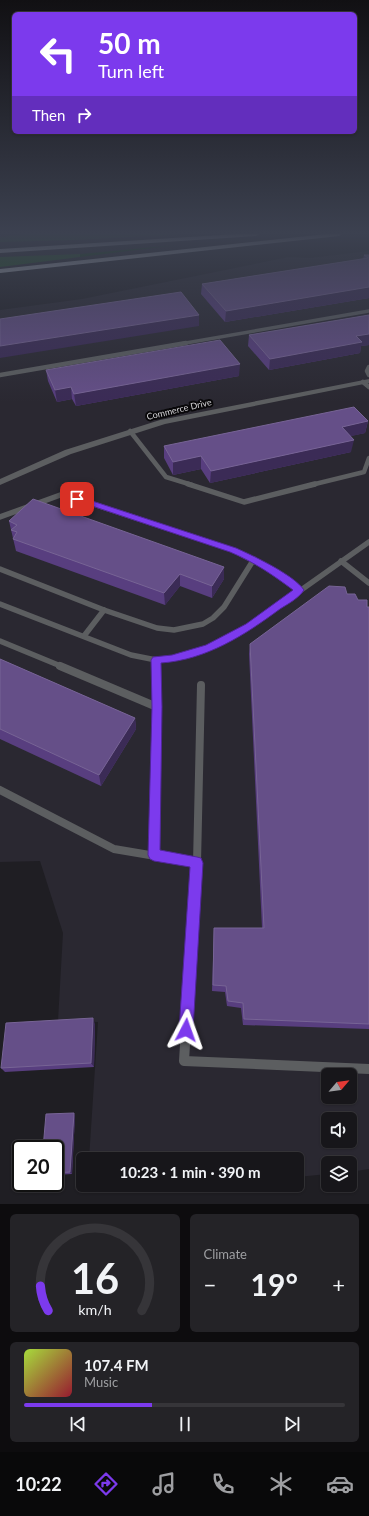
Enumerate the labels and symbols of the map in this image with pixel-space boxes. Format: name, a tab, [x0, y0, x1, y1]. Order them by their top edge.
street label: Commerce Drive	[145, 396, 213, 422]
pin	[60, 482, 94, 516]
position arrow	[165, 1009, 207, 1051]
north arrow	[321, 1068, 357, 1104]
speed limit sign: 20	[12, 1140, 64, 1192]

